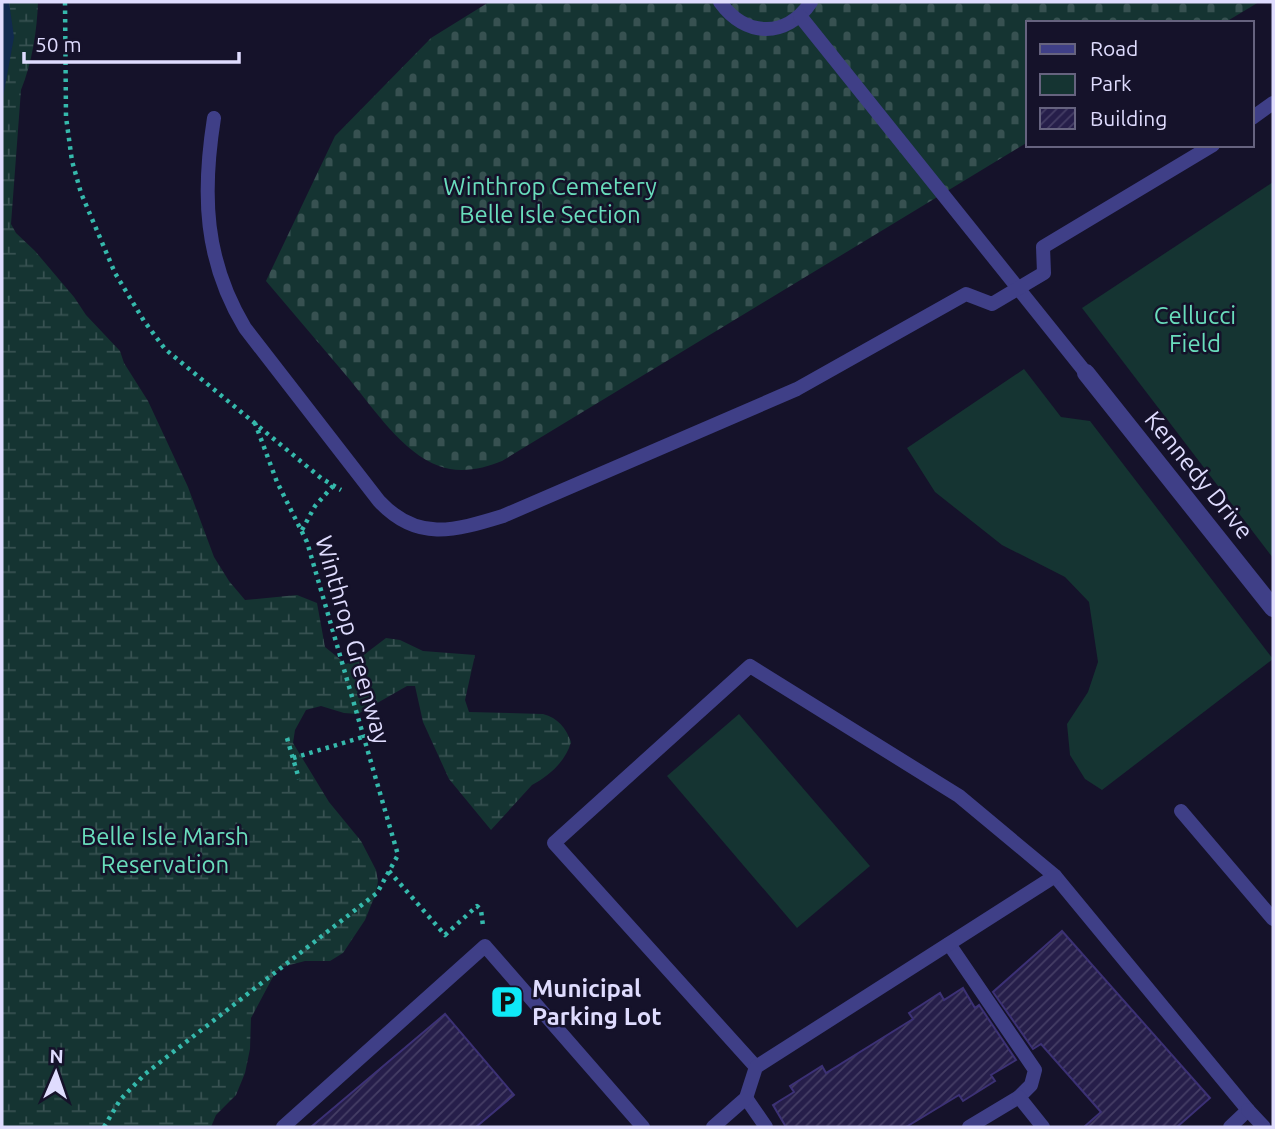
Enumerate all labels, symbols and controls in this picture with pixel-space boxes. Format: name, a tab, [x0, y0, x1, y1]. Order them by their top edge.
scale bar	[24, 21, 240, 65]
legend	[1026, 21, 1254, 147]
text: 50 m	[35, 32, 82, 56]
text: Road	[1090, 36, 1138, 60]
text: Park	[1090, 71, 1132, 95]
text: Building	[1090, 106, 1167, 130]
park label: Winthrop Cemetery Belle Isle Section	[443, 173, 657, 228]
park label: Cellucci Field	[1154, 302, 1236, 357]
street label: Kennedy Drive	[1139, 406, 1259, 544]
street label: Winthrop Greenway	[310, 533, 396, 748]
park label: Belle Isle Marsh Reservation	[81, 823, 249, 878]
place label: Municipal Parking Lot	[532, 975, 662, 1030]
parking icon: Municipal Parking Lot	[488, 983, 526, 1021]
north arrow	[21, 1038, 91, 1108]
text: N	[49, 1045, 64, 1067]

